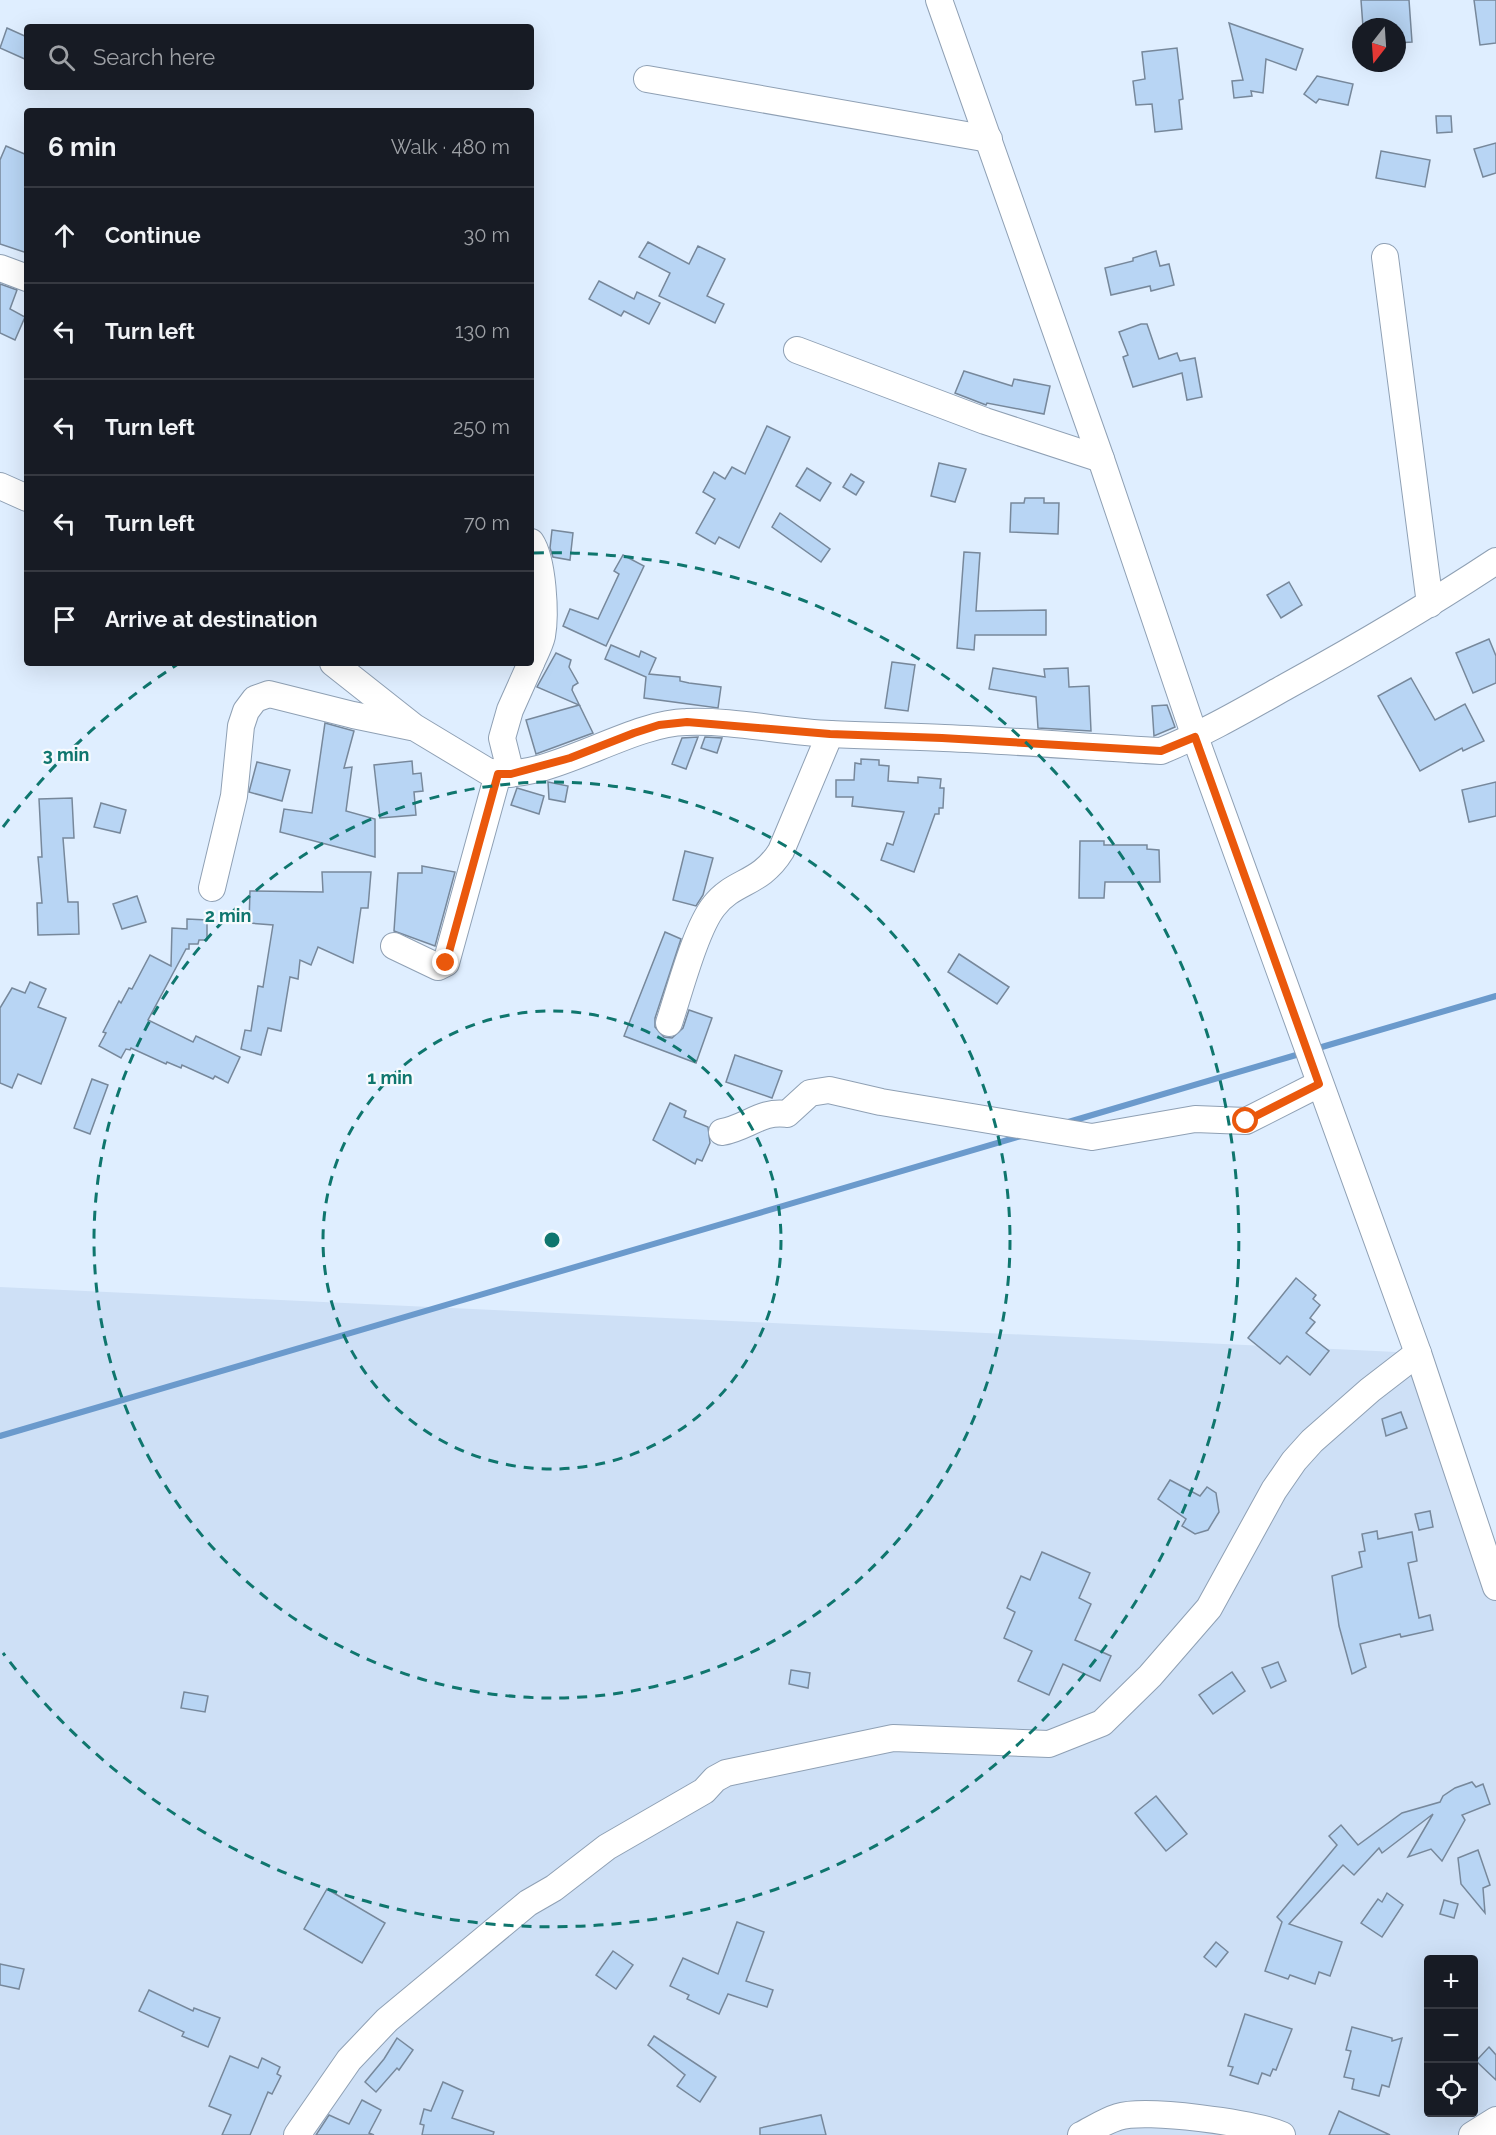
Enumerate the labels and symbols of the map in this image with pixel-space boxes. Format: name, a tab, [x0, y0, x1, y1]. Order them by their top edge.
north arrow	[1352, 18, 1406, 72]
text: 3 min	[43, 744, 89, 765]
text: 2 min	[205, 905, 251, 926]
route end	[432, 949, 458, 975]
text: 1 min	[367, 1067, 413, 1088]
route start	[1232, 1107, 1258, 1133]
centre of rings	[542, 1230, 562, 1250]

